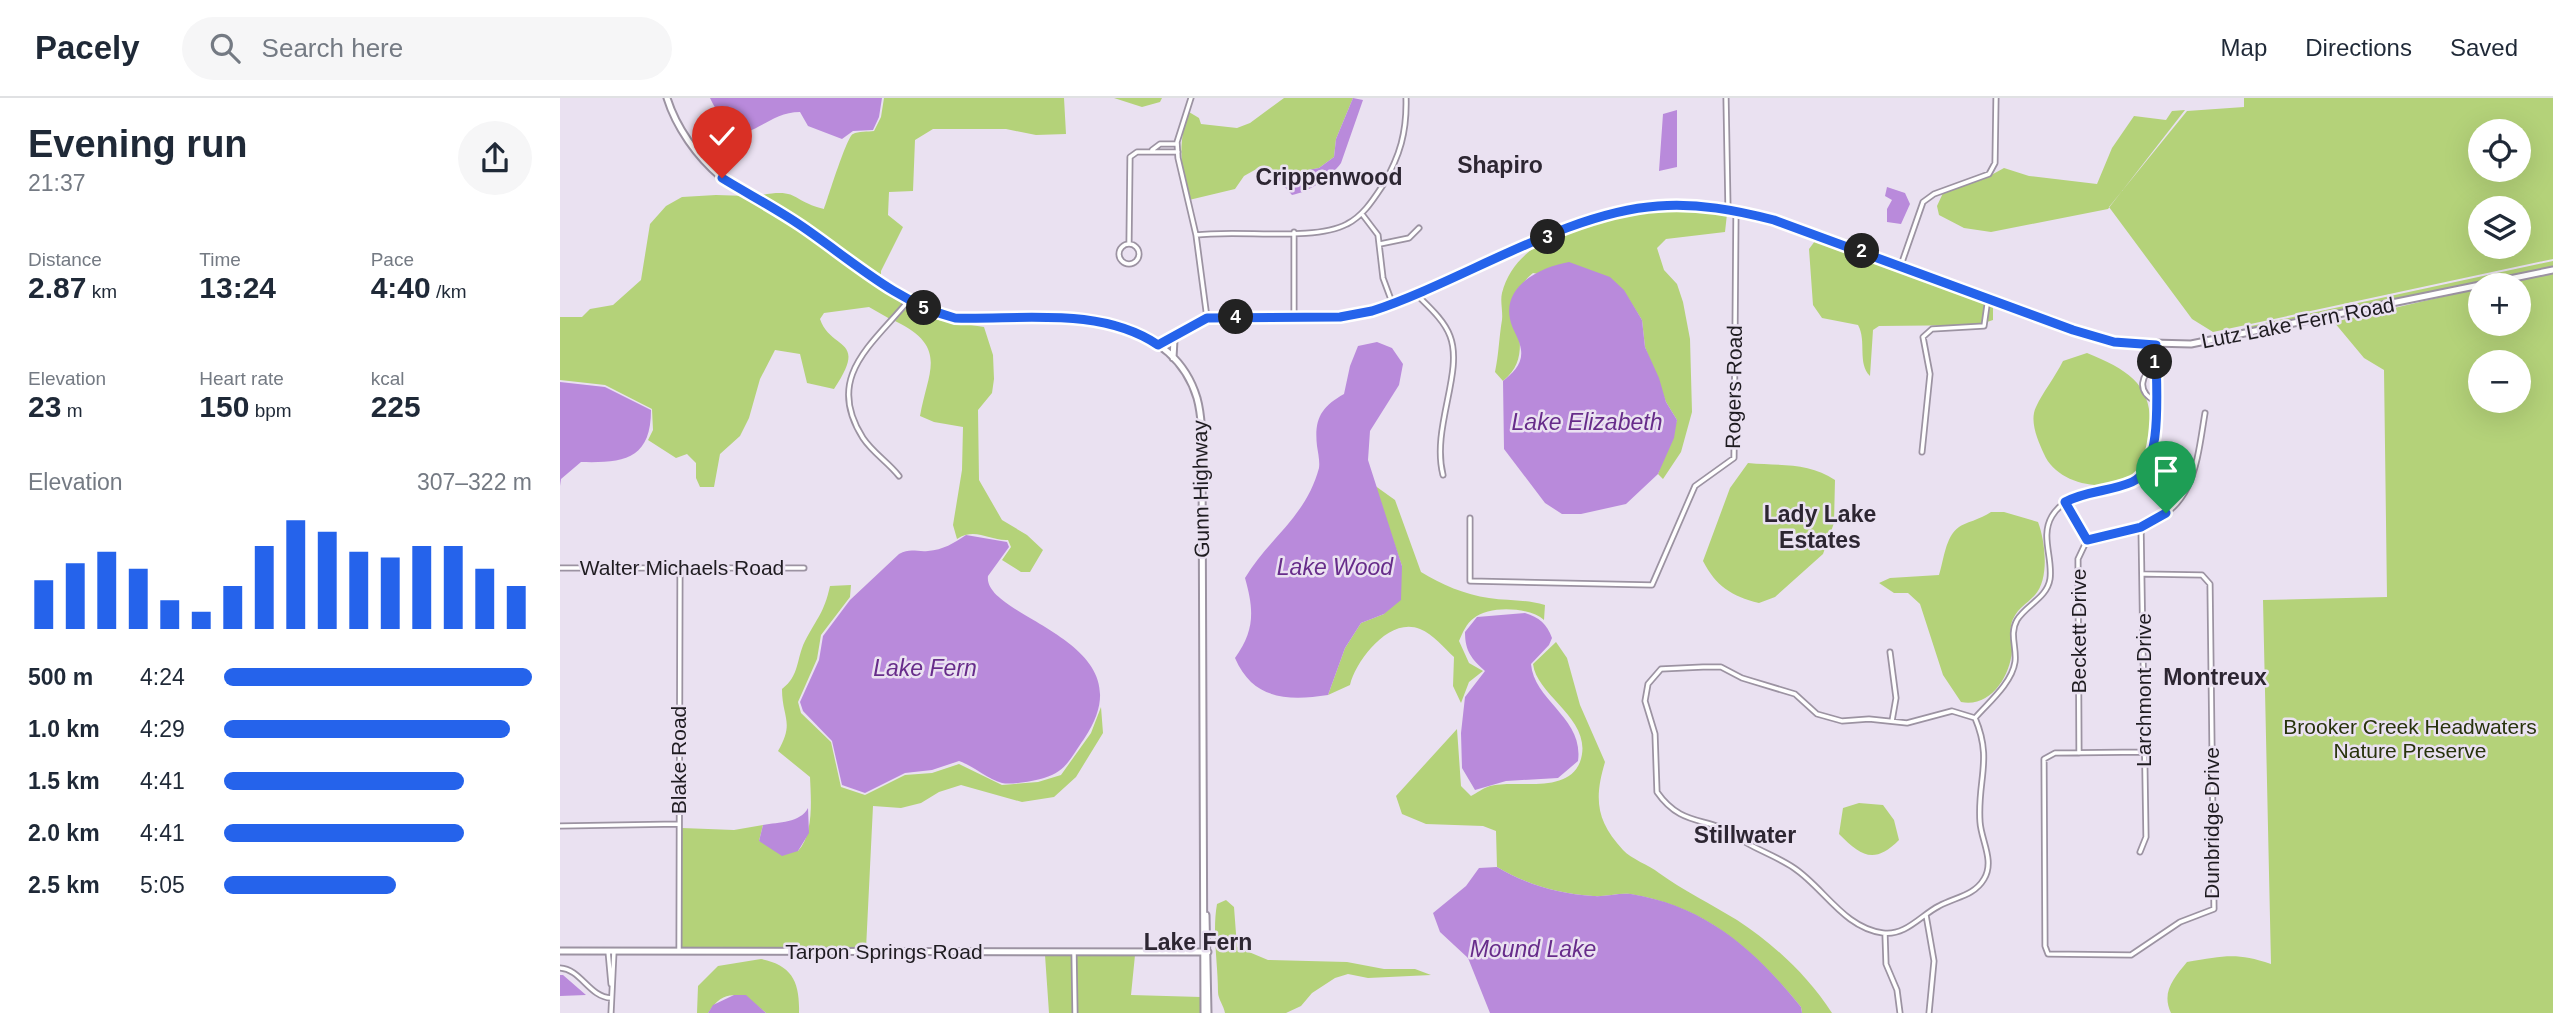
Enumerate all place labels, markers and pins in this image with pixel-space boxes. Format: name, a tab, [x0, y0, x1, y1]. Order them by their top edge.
pin	[692, 106, 752, 178]
pin: 3	[1530, 220, 1566, 254]
pin: 2	[1844, 234, 1880, 268]
pin: 5	[906, 290, 942, 326]
pin: 4	[1218, 300, 1254, 334]
pin: 1	[2138, 344, 2172, 380]
pin	[2136, 441, 2196, 513]

